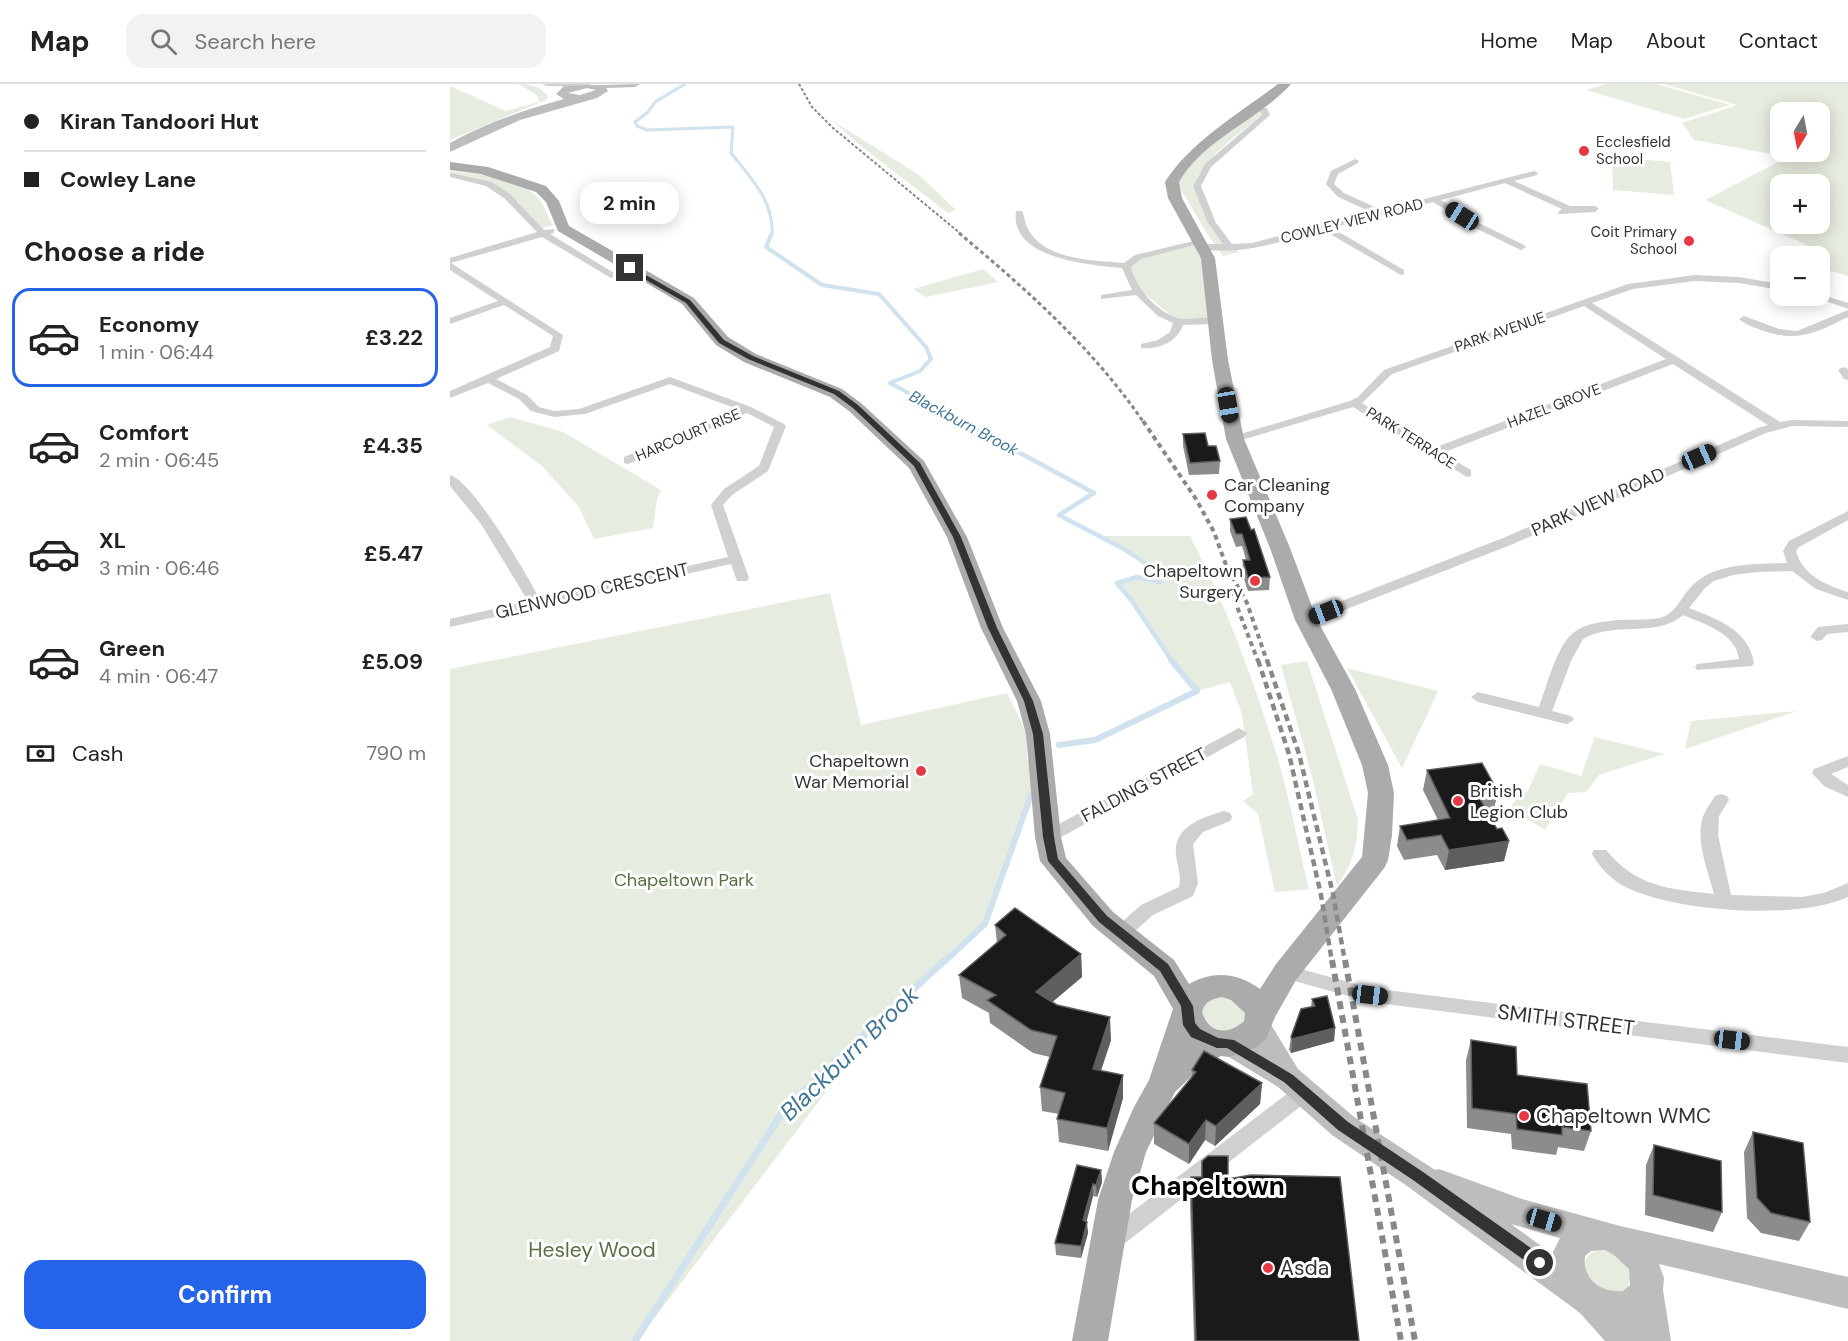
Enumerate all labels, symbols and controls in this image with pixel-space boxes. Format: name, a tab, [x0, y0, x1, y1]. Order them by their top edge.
search box	[126, 14, 546, 68]
text: Map	[30, 23, 90, 60]
icon: search	[147, 25, 180, 58]
text: Search here	[195, 27, 316, 56]
text: Home	[1480, 27, 1538, 55]
text: Map	[1571, 27, 1613, 55]
text: About	[1646, 27, 1706, 55]
text: Contact	[1739, 27, 1818, 55]
north arrow	[1770, 102, 1830, 162]
map controls	[1770, 102, 1830, 306]
text: Kiran Tandoori Hut	[60, 107, 259, 136]
place label: Ecclesfield School	[1596, 132, 1671, 169]
marker: Ecclesfield School	[1577, 144, 1591, 158]
text: Cowley Lane	[60, 165, 196, 194]
button: +	[1770, 174, 1830, 234]
callout: 2 min	[580, 181, 680, 223]
text: 2 min	[603, 190, 656, 216]
street label: COWLEY VIEW ROAD	[1279, 194, 1425, 248]
car	[1442, 199, 1482, 233]
place label: Coit Primary School	[1591, 222, 1678, 259]
text: Choose a ride	[24, 234, 205, 269]
marker: Coit Primary School	[1682, 234, 1696, 248]
button: −	[1770, 246, 1830, 306]
route end	[616, 254, 643, 281]
street label: PARK AVENUE	[1452, 307, 1548, 357]
text: Economy	[99, 310, 199, 339]
icon: car	[27, 311, 81, 365]
text: £3.22	[365, 323, 423, 352]
text: 1 min · 06:44	[99, 339, 214, 365]
street label: HAZEL GROVE	[1504, 379, 1604, 433]
water label: Blackburn Brook	[906, 385, 1023, 461]
car	[1216, 386, 1240, 424]
street label: PARK TERRACE	[1362, 402, 1460, 474]
street label: HARCOURT RISE	[632, 404, 744, 466]
text: Comfort	[99, 418, 189, 447]
icon: car	[27, 419, 81, 473]
text: £4.35	[362, 431, 423, 460]
car	[1679, 441, 1719, 473]
text: 2 min · 06:45	[99, 447, 219, 473]
street label: PARK VIEW ROAD	[1528, 462, 1668, 542]
place label: Car Cleaning Company	[1224, 473, 1330, 518]
marker: Car Cleaning Company	[1205, 488, 1219, 502]
text: XL	[99, 526, 126, 555]
icon: car	[27, 527, 81, 581]
text: £5.47	[364, 539, 423, 568]
text: 3 min · 06:46	[99, 555, 220, 581]
street label: GLENWOOD CRESCENT	[493, 557, 691, 625]
place label: Chapeltown Surgery	[1143, 559, 1243, 604]
marker: Chapeltown Surgery	[1248, 574, 1262, 588]
car	[1306, 597, 1346, 627]
text: Green	[99, 634, 165, 663]
icon: car	[27, 635, 81, 689]
text: £5.09	[361, 647, 423, 676]
text: 4 min · 06:47	[99, 663, 218, 689]
icon: cash	[24, 737, 57, 770]
text: Cash	[72, 739, 123, 768]
text: 790 m	[366, 740, 426, 766]
street label: FALDING STREET	[1077, 742, 1211, 828]
place label: Chapeltown War Memorial	[794, 749, 909, 794]
marker: Chapeltown War Memorial	[914, 764, 928, 778]
place label: British Legion Club	[1470, 779, 1568, 824]
marker: British Legion Club	[1451, 794, 1465, 808]
park label: Chapeltown Park	[614, 868, 754, 892]
water label: Blackburn Brook	[773, 978, 925, 1127]
car	[1351, 984, 1389, 1006]
street label: SMITH STREET	[1496, 998, 1636, 1042]
car	[1713, 1029, 1751, 1051]
place label: Chapeltown WMC	[1536, 1102, 1711, 1130]
marker: Chapeltown WMC	[1517, 1109, 1531, 1123]
district label: Chapeltown	[1131, 1169, 1285, 1203]
car	[1524, 1206, 1564, 1234]
park label: Hesley Wood	[528, 1236, 656, 1264]
route start	[1526, 1249, 1553, 1276]
place label: Asda	[1280, 1254, 1329, 1282]
button: Confirm	[24, 1260, 426, 1329]
marker: Asda	[1261, 1261, 1275, 1275]

